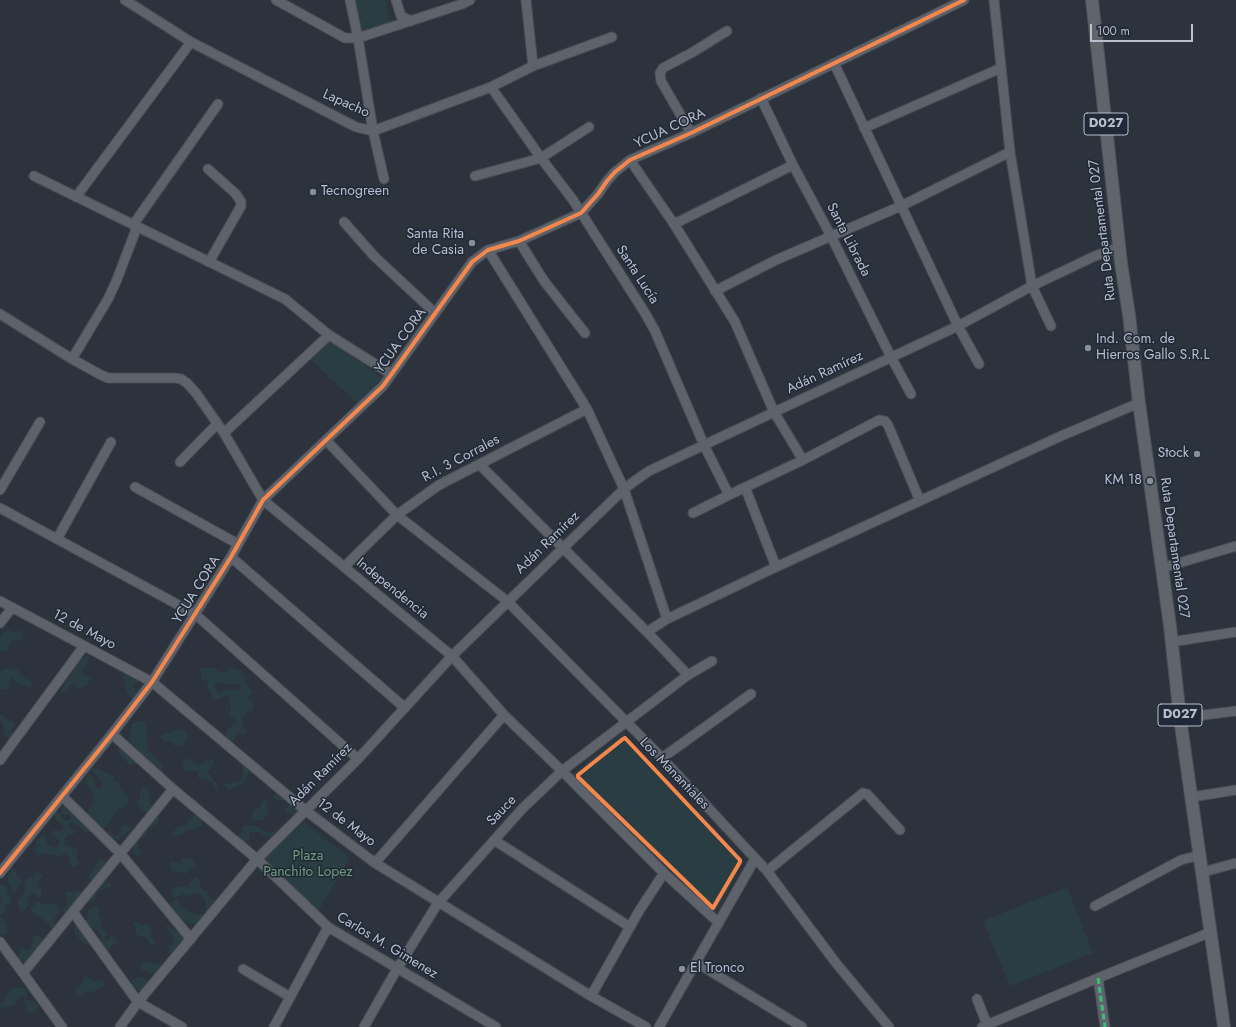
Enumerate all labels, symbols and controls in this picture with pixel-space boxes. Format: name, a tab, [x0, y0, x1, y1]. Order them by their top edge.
scale bar	[1092, 16, 1195, 42]
text: 100 m	[1097, 22, 1130, 40]
street label: Lapacho	[320, 86, 372, 122]
street label: YCUA CORA	[632, 105, 708, 153]
road number: D027	[1084, 113, 1128, 135]
street label: Ruta Departamental 027	[1086, 158, 1120, 302]
place label: Tecnogreen	[321, 184, 389, 200]
marker: Tecnogreen	[308, 187, 318, 197]
street label: Santa Librada	[822, 200, 874, 280]
place label: Santa Rita de Casia	[406, 227, 464, 260]
marker: Santa Rita de Casia	[467, 238, 477, 248]
street label: Santa Lucía	[612, 243, 662, 307]
street label: YCUA CORA	[372, 305, 430, 377]
place label: Ind. Com. de Hierros Gallo S.R.L	[1096, 332, 1210, 364]
marker: Ind. Com. de Hierros Gallo S.R.L	[1083, 343, 1093, 353]
street label: Adán Ramírez	[784, 348, 866, 398]
street label: R.I. 3 Corrales	[419, 432, 503, 486]
place label: Stock	[1157, 446, 1189, 462]
marker: Stock	[1192, 449, 1202, 459]
place label: KM 18	[1105, 473, 1142, 489]
marker: KM 18	[1145, 476, 1155, 486]
street label: Ruta Departamental 027	[1156, 476, 1192, 620]
street label: Adán Ramírez	[512, 508, 584, 578]
street label: YCUA CORA	[170, 553, 224, 627]
street label: Independencia	[352, 555, 432, 623]
street label: 12 de Mayo	[49, 606, 119, 654]
road number: D027	[1158, 704, 1202, 726]
street label: Los Manantiales	[636, 735, 712, 813]
street label: Adán Ramírez	[286, 740, 356, 810]
street label: Sauce	[484, 792, 520, 830]
street label: 12 de Mayo	[313, 795, 379, 851]
park label: Plaza Panchito Lopez	[263, 849, 353, 882]
street label: Carlos M. Gimenez	[333, 909, 441, 983]
place label: El Tronco	[690, 961, 744, 977]
marker: El Tronco	[677, 964, 687, 974]

